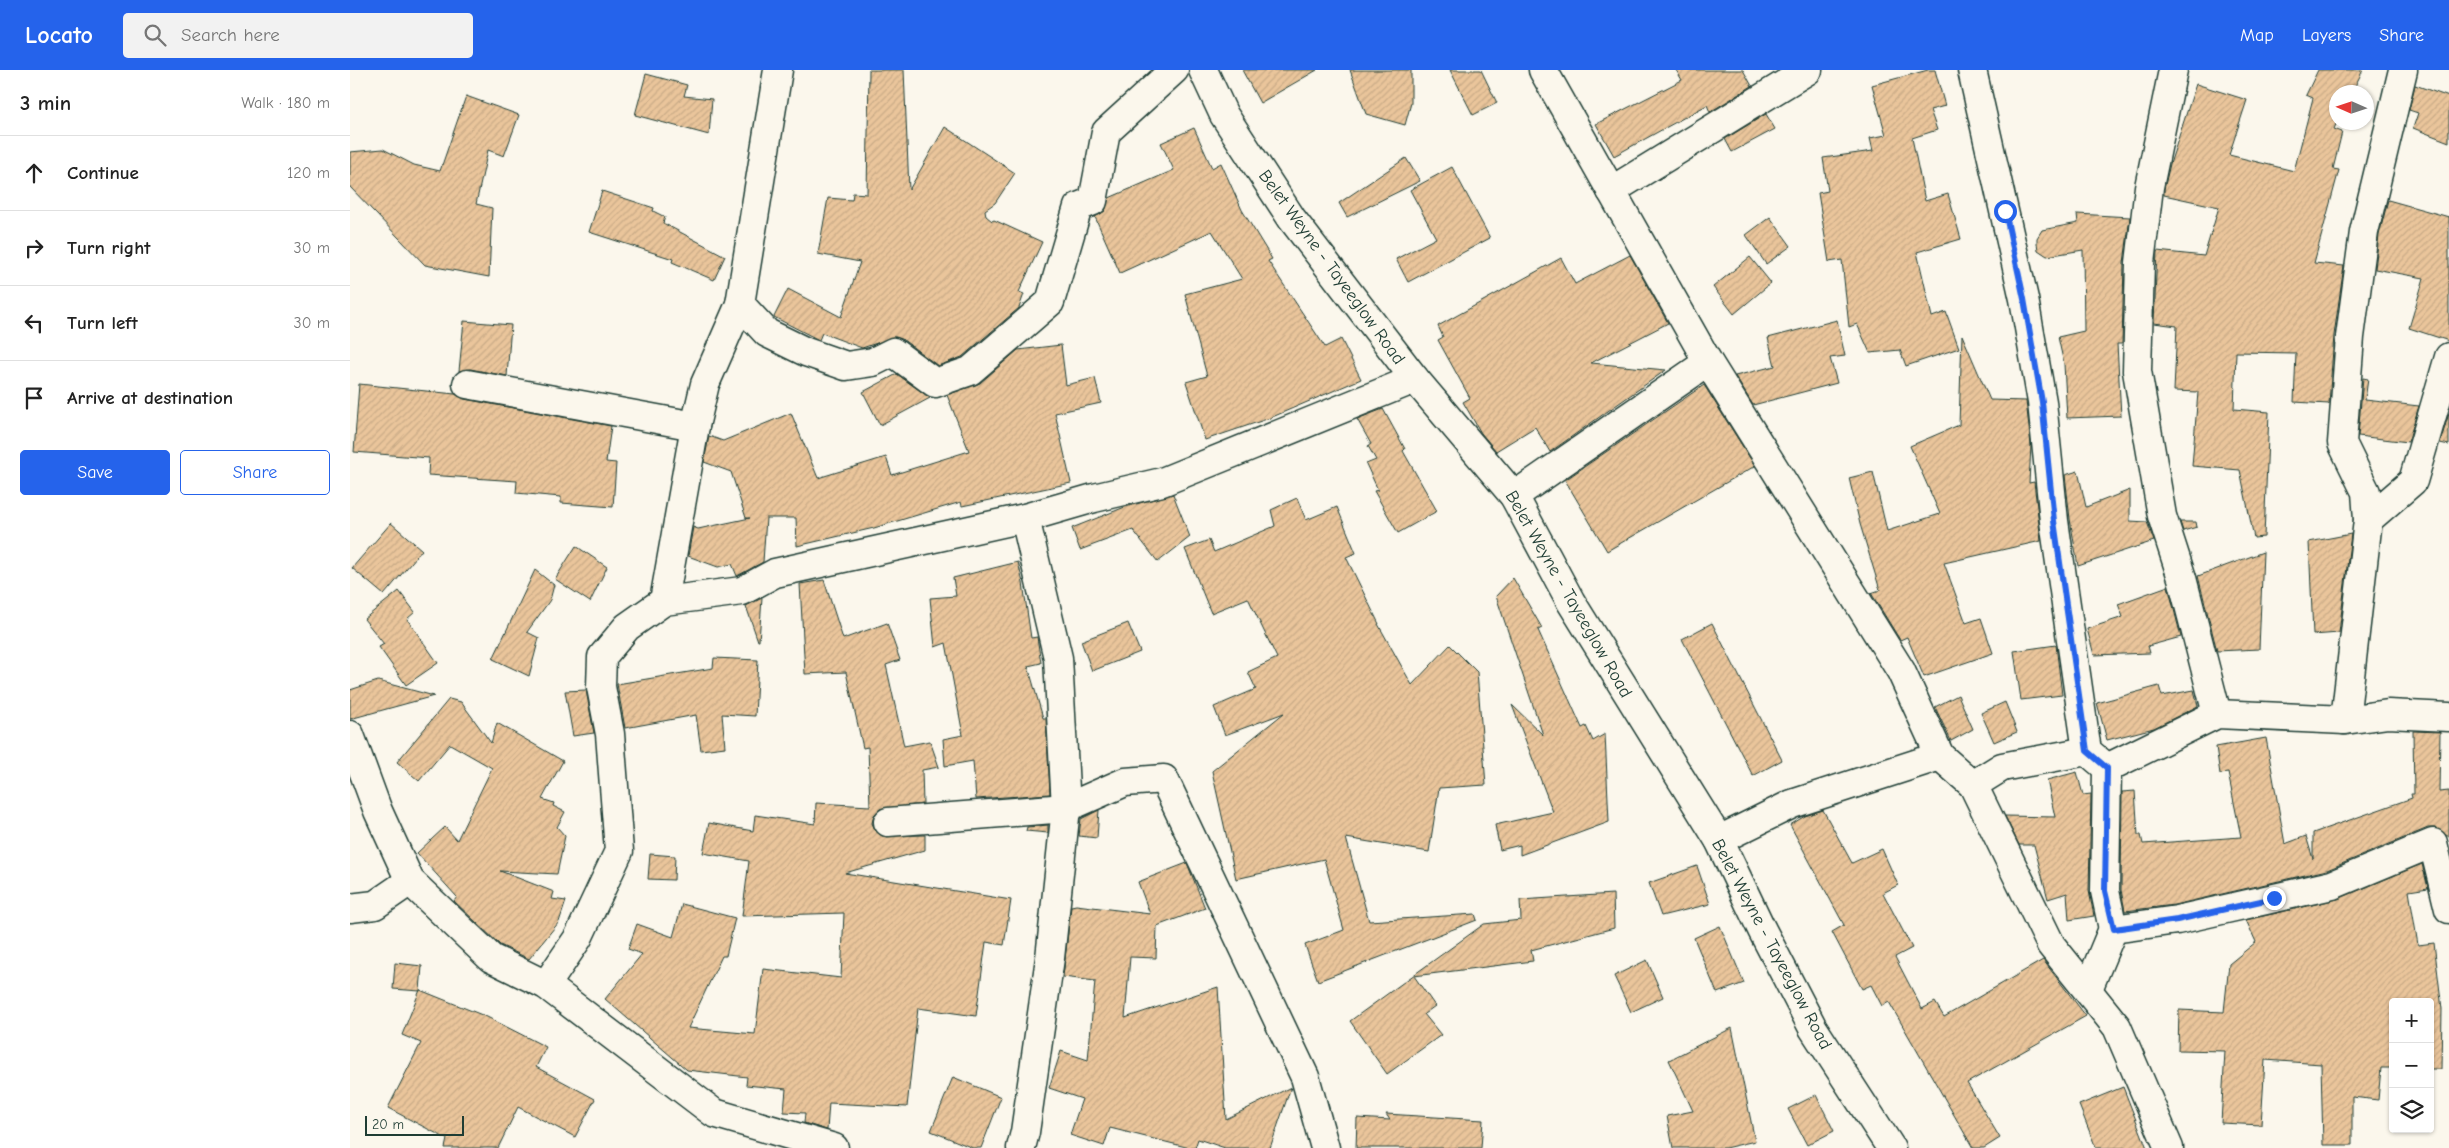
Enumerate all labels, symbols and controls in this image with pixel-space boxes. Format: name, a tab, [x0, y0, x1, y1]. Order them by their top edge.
search box	[123, 13, 473, 58]
text: Locato	[25, 21, 93, 49]
icon: search	[141, 21, 169, 49]
text: Search here	[181, 24, 280, 46]
text: Map	[2240, 25, 2274, 46]
text: Layers	[2302, 25, 2351, 46]
text: Share	[2379, 25, 2424, 46]
north arrow	[2329, 85, 2374, 130]
text: 3 min	[20, 91, 71, 115]
text: Walk · 180 m	[241, 94, 330, 112]
icon: ahead	[20, 159, 48, 187]
text: Continue	[67, 162, 139, 184]
text: 120 m	[287, 164, 330, 182]
street label: Belet Weyne - Tayeeglow Road	[1254, 166, 1409, 369]
route start	[1994, 200, 2017, 223]
icon: right	[20, 234, 48, 262]
text: Turn right	[67, 237, 151, 259]
text: 30 m	[294, 239, 330, 257]
icon: left	[20, 309, 48, 337]
text: Turn left	[67, 312, 138, 334]
text: 30 m	[294, 314, 330, 332]
icon: arrive	[20, 384, 48, 412]
text: Arrive at destination	[67, 387, 233, 409]
button: Save	[20, 450, 170, 495]
button: Share	[180, 450, 330, 495]
street label: Belet Weyne - Tayeeglow Road	[1501, 487, 1636, 701]
street label: Belet Weyne - Tayeeglow Road	[1707, 835, 1836, 1053]
route end	[2263, 887, 2286, 910]
map controls	[2389, 998, 2434, 1133]
button: +	[2389, 998, 2434, 1043]
button: −	[2389, 1043, 2434, 1088]
button: layers	[2389, 1088, 2434, 1133]
scale bar	[365, 1113, 464, 1136]
text: 20 m	[372, 1116, 404, 1133]

